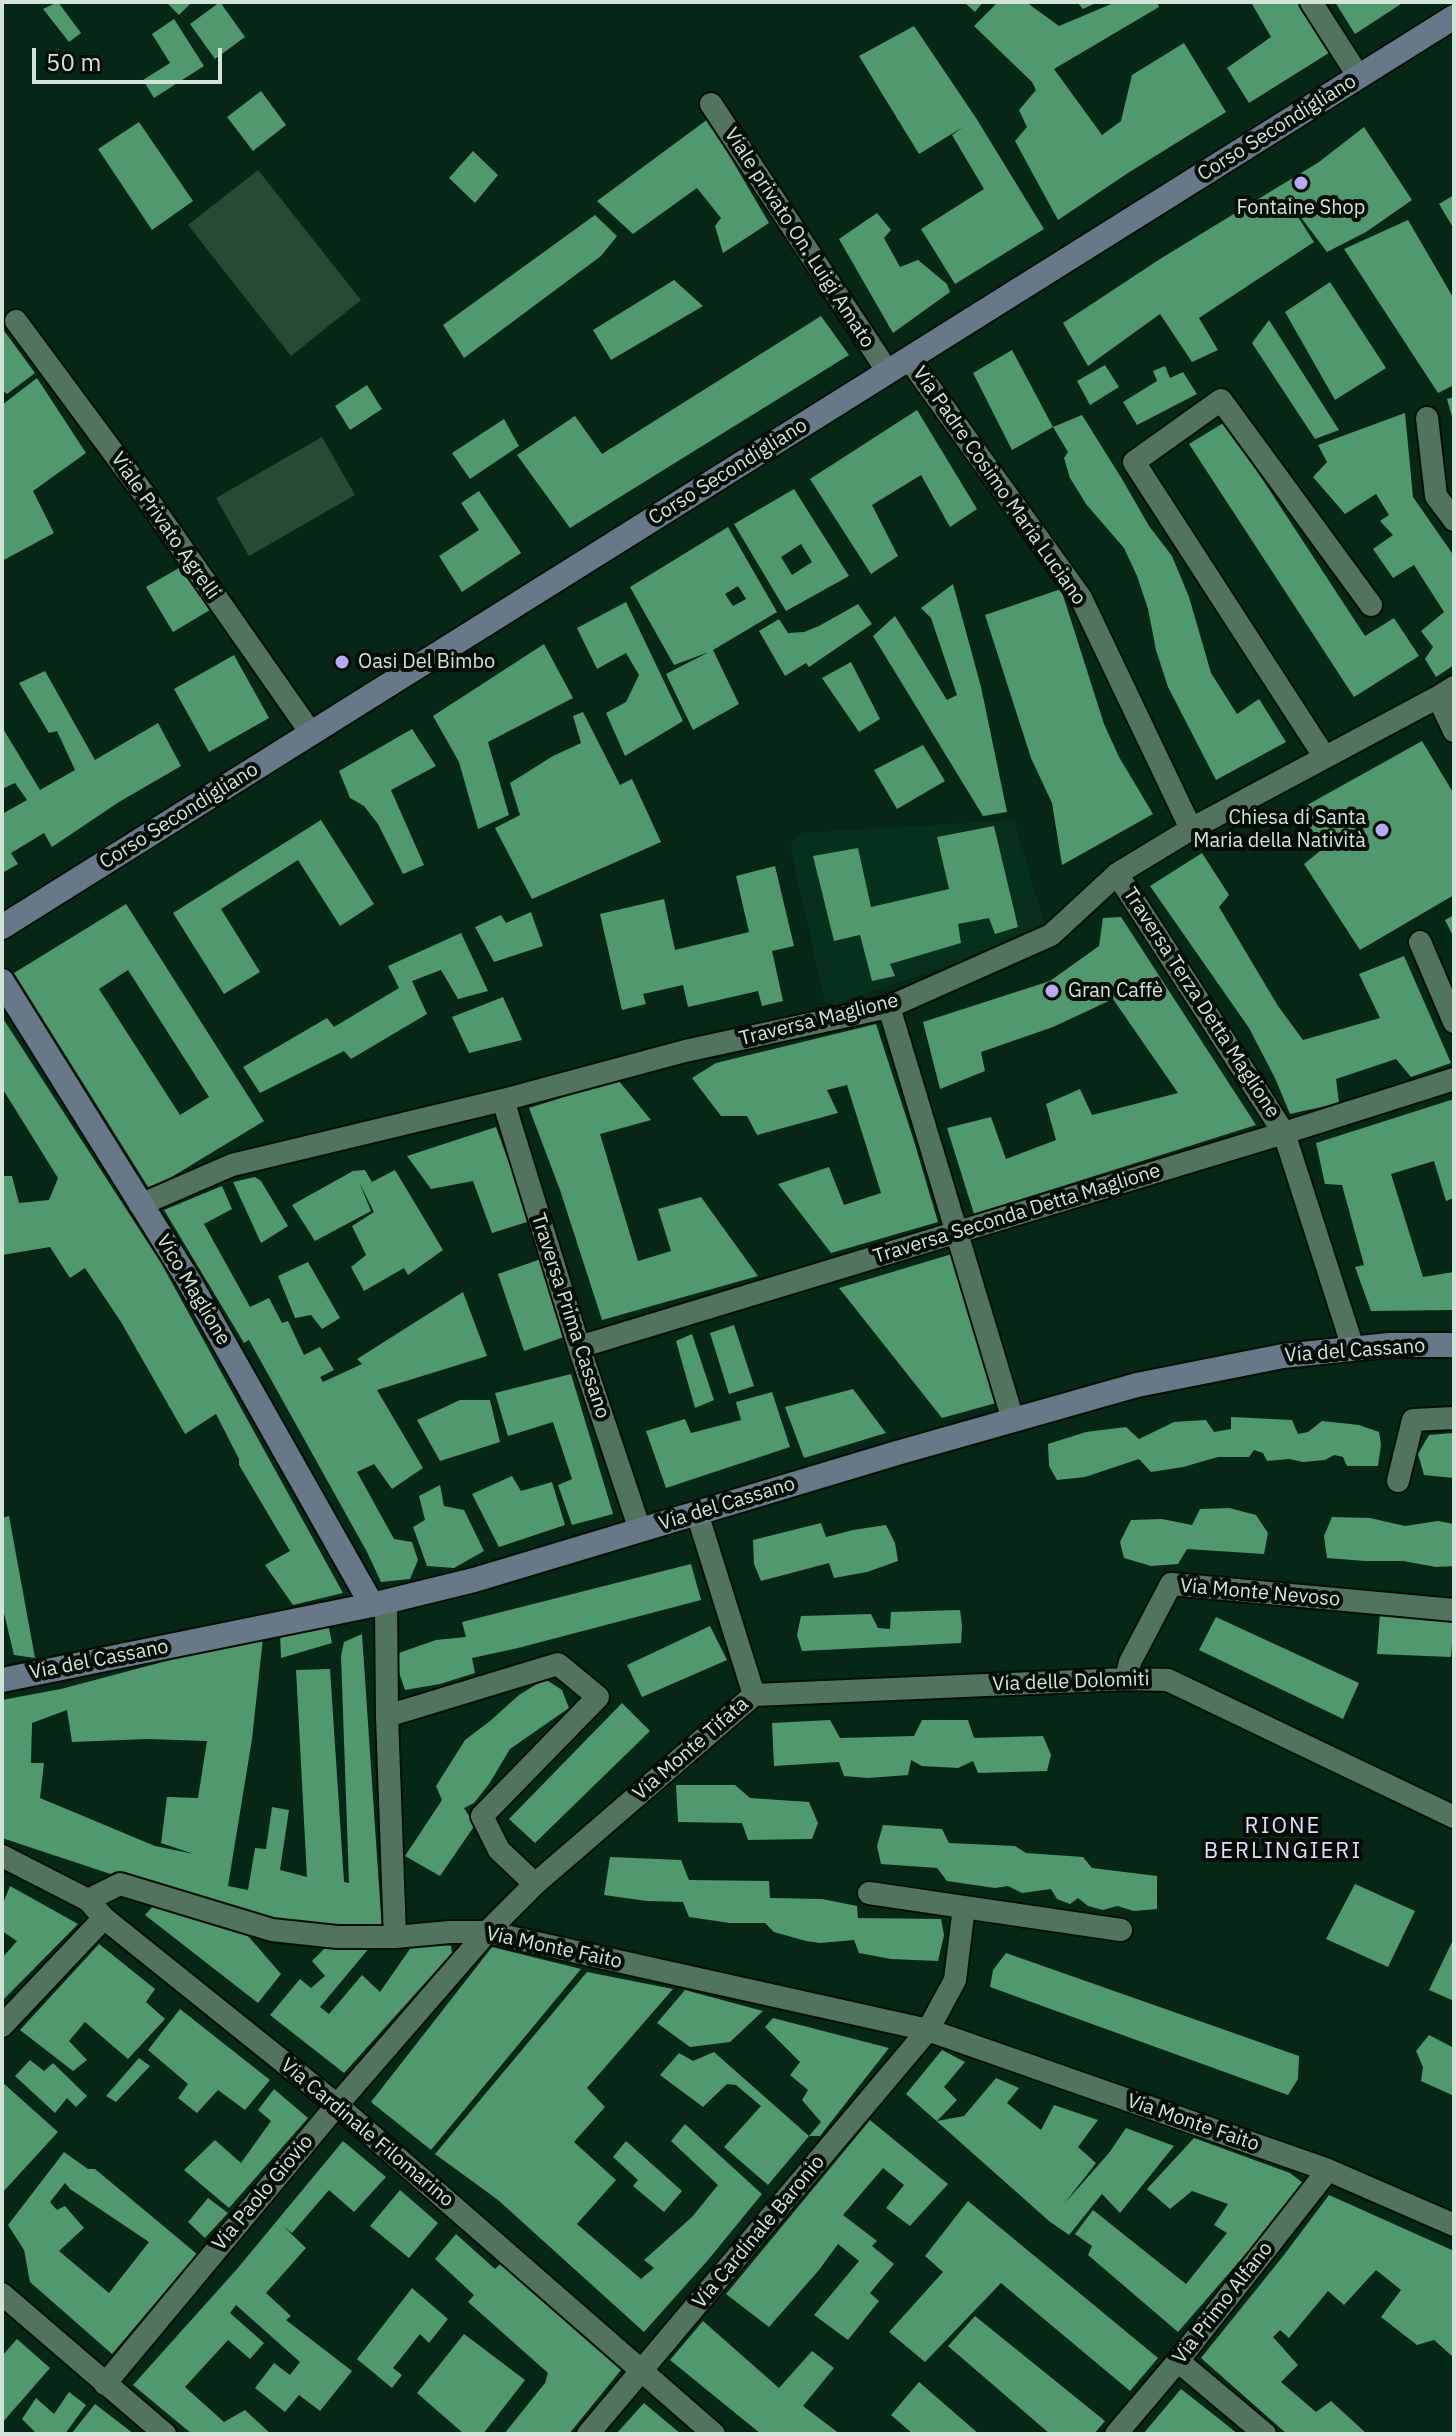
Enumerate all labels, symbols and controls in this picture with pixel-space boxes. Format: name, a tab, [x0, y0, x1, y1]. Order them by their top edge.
scale bar	[36, 32, 226, 82]
text: 50 m	[46, 46, 101, 78]
street label: Corso Secondigliano	[1193, 69, 1361, 187]
street label: Viale privato On. Luigi Amato	[719, 124, 879, 352]
marker: Fontaine Shop	[1292, 174, 1310, 192]
place label: Fontaine Shop	[1237, 196, 1365, 220]
street label: Via Padre Cosimo Maria Luciano	[907, 362, 1091, 610]
street label: Corso Secondigliano	[644, 413, 812, 531]
street label: Viale Privato Agrelli	[105, 448, 225, 604]
place label: Oasi Del Bimbo	[358, 650, 495, 674]
marker: Oasi Del Bimbo	[333, 653, 351, 671]
street label: Corso Secondigliano	[95, 757, 263, 875]
place label: Chiesa di Santa Maria della Natività	[1193, 806, 1366, 853]
marker: Chiesa di Santa Maria della Natività	[1373, 821, 1391, 839]
street label: Traversa Terza Detta Maglione	[1117, 883, 1285, 1123]
place label: Gran Caffè	[1068, 979, 1163, 1003]
marker: Gran Caffè	[1043, 982, 1061, 1000]
street label: Traversa Maglione	[737, 989, 901, 1051]
street label: Traversa Seconda Detta Maglione	[871, 1159, 1163, 1269]
street label: Traversa Prima Cassano	[525, 1210, 615, 1422]
street label: Vico Maglione	[151, 1230, 235, 1350]
street label: Via del Cassano	[1284, 1334, 1426, 1368]
street label: Via del Cassano	[656, 1472, 798, 1536]
street label: Via Monte Nevoso	[1179, 1574, 1341, 1612]
street label: Via del Cassano	[27, 1635, 171, 1685]
street label: Via delle Dolomiti	[992, 1667, 1150, 1697]
street label: Via Monte Tifata	[628, 1692, 754, 1806]
district label: RIONE BERLINGIERI	[1204, 1814, 1362, 1866]
street label: Via Monte Faito	[484, 1922, 624, 1974]
street label: Via Cardinale Filomarino	[276, 2054, 458, 2212]
street label: Via Monte Faito	[1124, 2089, 1262, 2157]
street label: Via Paolo Giovio	[208, 2130, 318, 2256]
street label: Via Cardinale Baronio	[688, 2151, 830, 2313]
street label: Via Primo Alfano	[1168, 2237, 1278, 2369]

